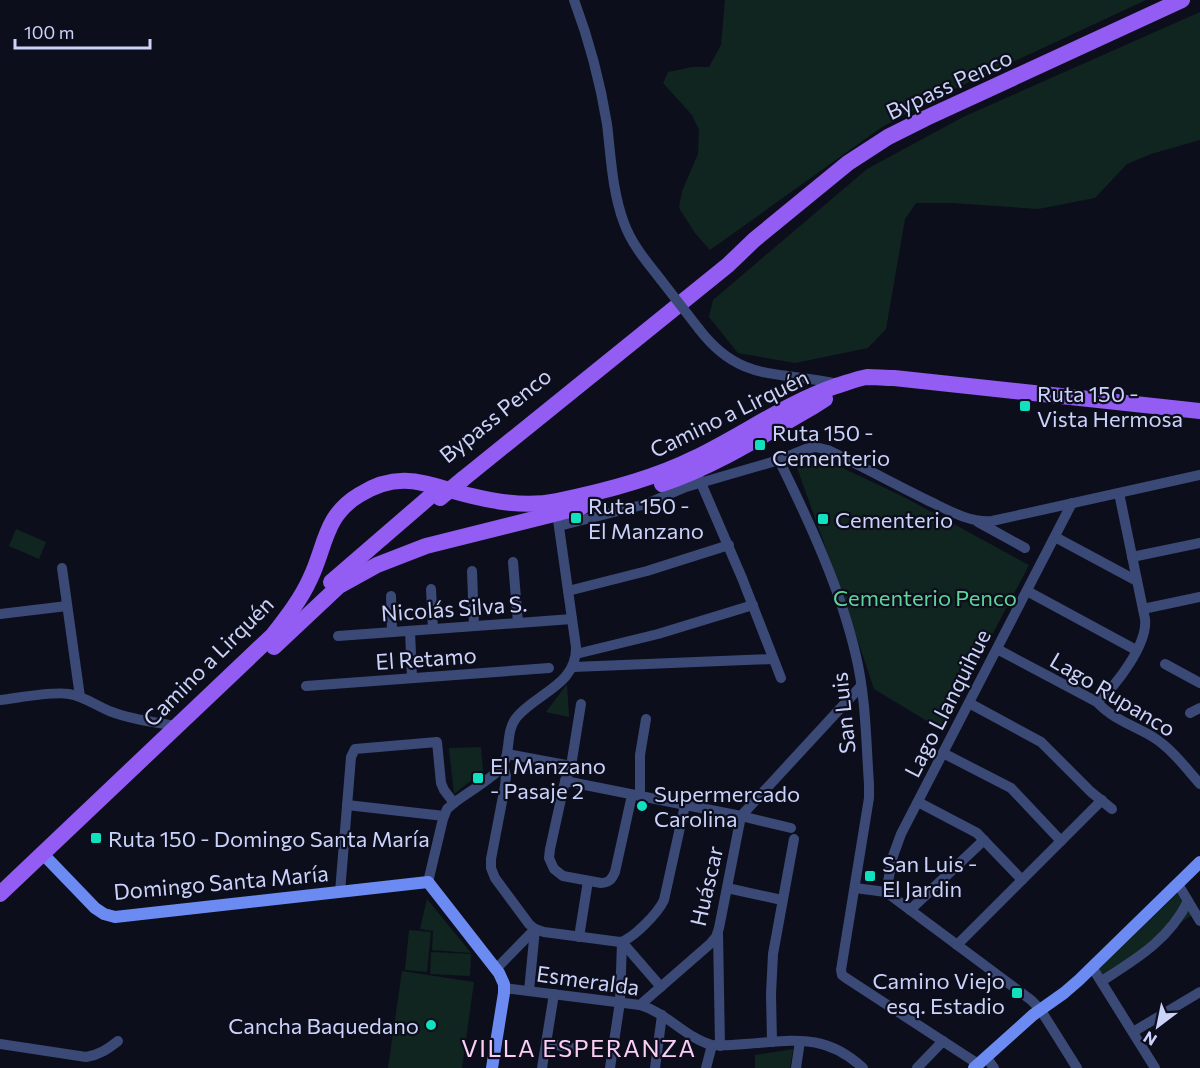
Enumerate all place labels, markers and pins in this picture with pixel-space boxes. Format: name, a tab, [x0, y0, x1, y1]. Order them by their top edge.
place label: Ruta 150 - Vista Hermosa	[1037, 380, 1183, 432]
marker: Ruta 150 - Vista Hermosa	[1018, 399, 1032, 413]
place label: Ruta 150 - Cementerio	[772, 419, 890, 471]
marker: Ruta 150 - Cementerio	[753, 438, 767, 452]
place label: Ruta 150 - El Manzano	[588, 492, 704, 544]
place label: Cementerio	[835, 506, 953, 533]
marker: Ruta 150 - El Manzano	[569, 511, 583, 525]
marker: Cementerio	[816, 512, 830, 526]
place label: El Manzano - Pasaje 2	[490, 752, 606, 804]
marker: El Manzano - Pasaje 2	[471, 771, 485, 785]
place label: Supermercado Carolina	[654, 780, 800, 832]
marker: Supermercado Carolina	[635, 799, 649, 813]
place label: Ruta 150 - Domingo Santa María	[108, 825, 430, 852]
marker: Ruta 150 - Domingo Santa María	[89, 831, 103, 845]
place label: San Luis - El Jardin	[882, 850, 977, 902]
marker: San Luis - El Jardin	[863, 869, 877, 883]
place label: Camino Viejo esq. Estadio	[872, 967, 1005, 1019]
marker: Camino Viejo esq. Estadio	[1010, 986, 1024, 1000]
place label: Cancha Baquedano	[228, 1012, 419, 1039]
marker: Cancha Baquedano	[424, 1018, 438, 1032]

